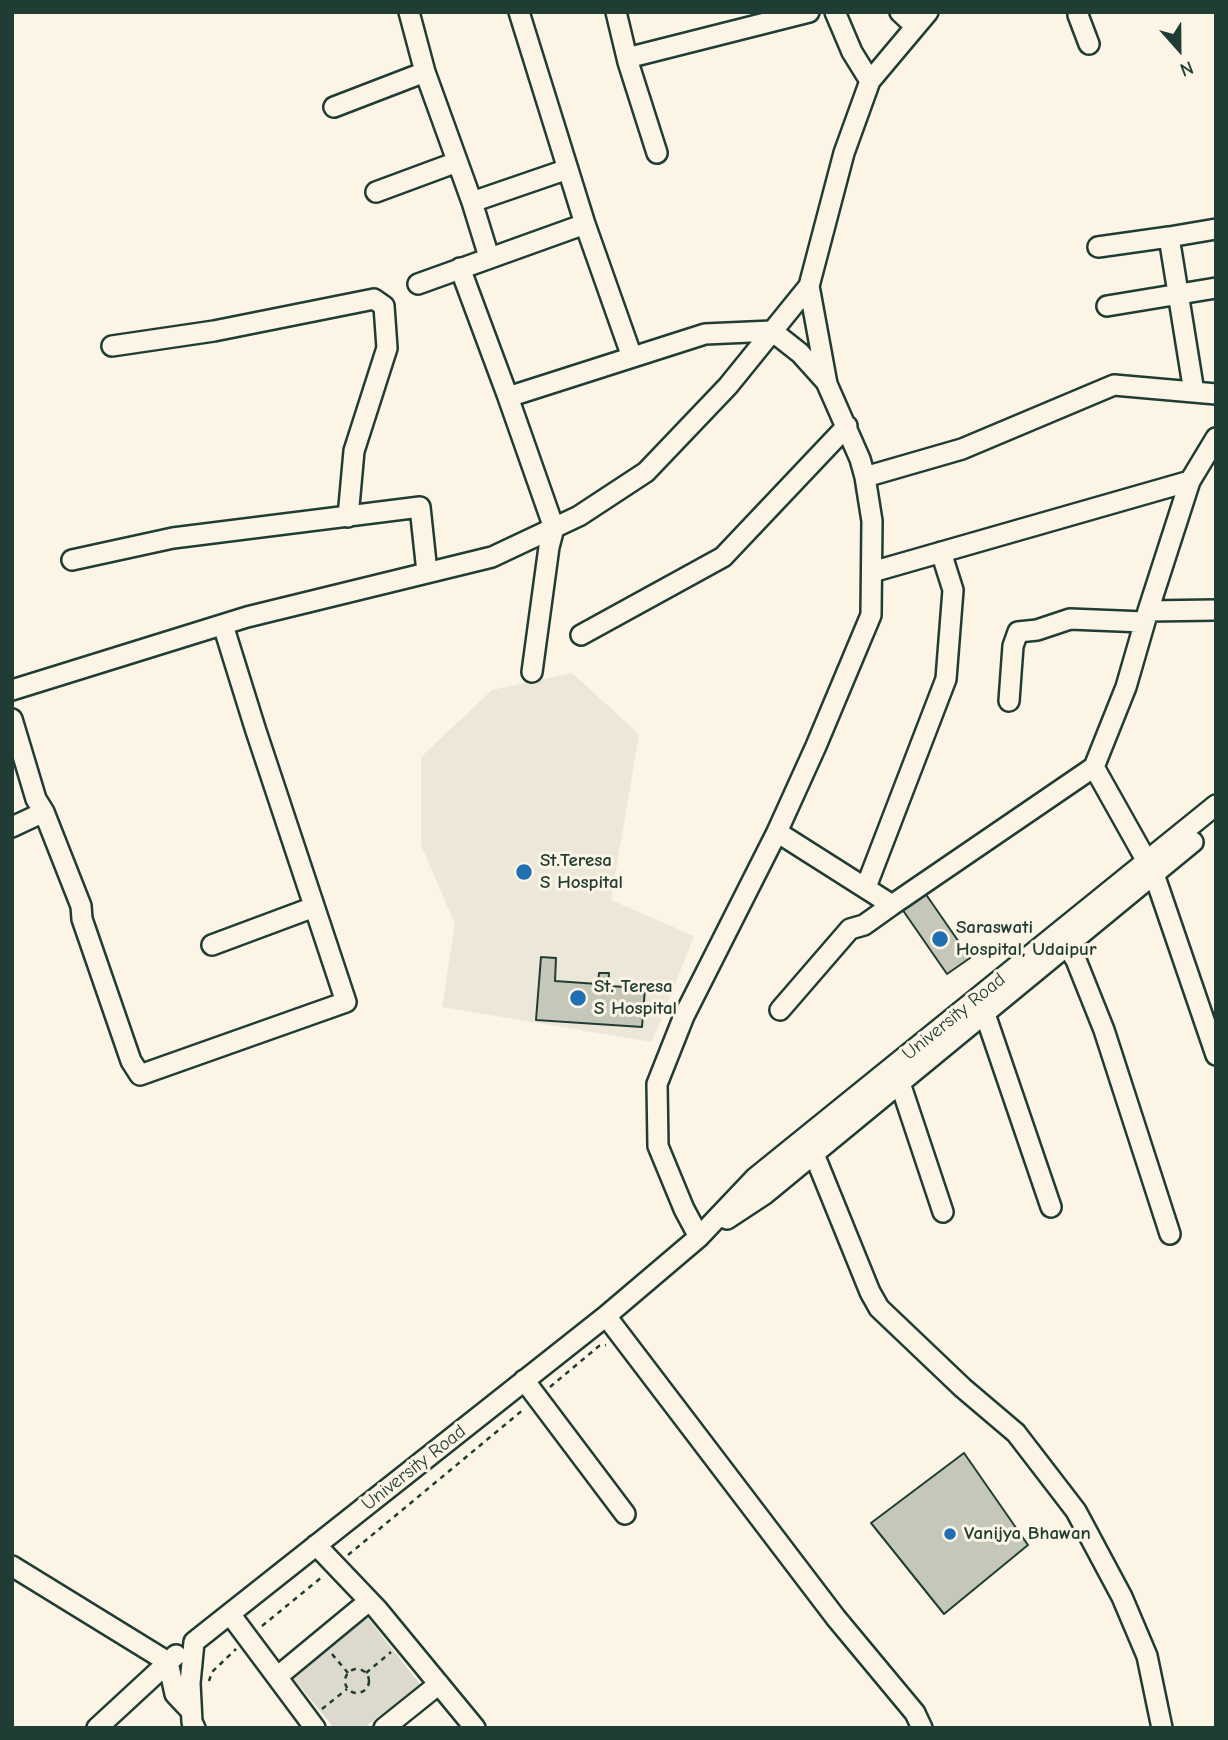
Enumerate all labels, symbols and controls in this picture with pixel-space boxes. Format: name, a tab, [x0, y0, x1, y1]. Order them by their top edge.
north arrow	[1144, 14, 1214, 84]
text: N	[1177, 56, 1196, 81]
place label: St.Teresa S Hospital	[540, 850, 623, 894]
marker: St.Teresa S Hospital	[514, 862, 534, 882]
place label: Saraswati Hospital, Udaipur	[956, 917, 1097, 961]
marker: Saraswati Hospital, Udaipur	[930, 929, 950, 949]
street label: University Road	[898, 968, 1010, 1066]
place label: St. Teresa S Hospital	[594, 976, 677, 1020]
marker: St. Teresa S Hospital	[568, 988, 588, 1008]
street label: University Road	[357, 1420, 471, 1516]
place label: Vanijya Bhawan	[964, 1523, 1091, 1545]
marker: Vanijya Bhawan	[942, 1526, 958, 1542]

